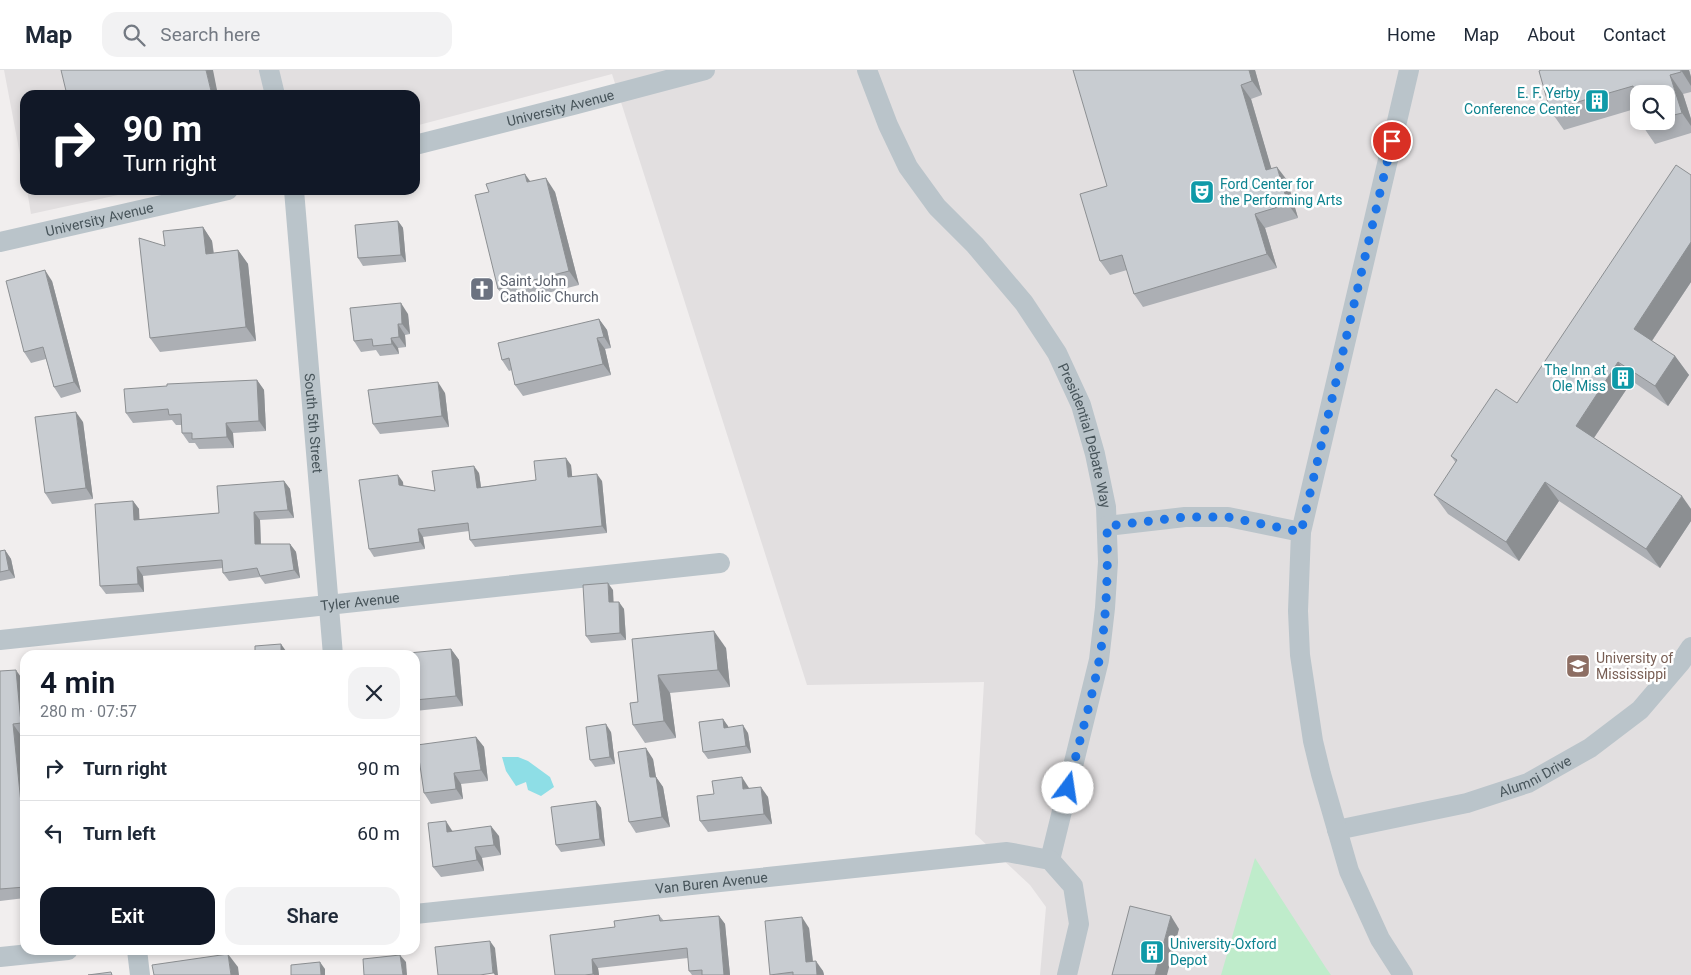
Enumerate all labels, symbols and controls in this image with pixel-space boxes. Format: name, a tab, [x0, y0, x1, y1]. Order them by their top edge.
search box	[102, 12, 452, 57]
text: Map	[25, 21, 72, 49]
icon: search	[120, 21, 148, 49]
text: Search here	[160, 23, 260, 46]
text: Home	[1387, 24, 1436, 45]
text: Map	[1464, 24, 1499, 45]
text: About	[1527, 24, 1575, 45]
text: Contact	[1603, 24, 1666, 45]
place label: E. F. Yerby Conference Center	[1464, 85, 1580, 117]
map controls	[1630, 85, 1675, 130]
button: search	[1630, 85, 1675, 130]
street label: University Avenue	[505, 86, 616, 129]
building icon: E. F. Yerby Conference Center	[1584, 88, 1610, 114]
text: 90 m	[123, 109, 202, 150]
icon: right	[40, 110, 105, 175]
pin	[1371, 120, 1413, 162]
icon: arrive	[1378, 127, 1406, 155]
text: Turn right	[123, 151, 217, 176]
place label: Ford Center for the Performing Arts	[1220, 176, 1343, 208]
theatre icon: Ford Center for the Performing Arts	[1189, 179, 1215, 205]
street label: University Avenue	[44, 199, 155, 239]
place label: Saint John Catholic Church	[500, 273, 599, 305]
church icon: Saint John Catholic Church	[469, 276, 495, 302]
street label: Presidential Debate Way	[1055, 361, 1114, 510]
place label: The Inn at Ole Miss	[1544, 362, 1606, 394]
building icon: The Inn at Ole Miss	[1610, 365, 1636, 391]
street label: South 5th Street	[301, 372, 326, 474]
street label: Tyler Avenue	[320, 589, 400, 614]
place label: University of Mississippi	[1596, 650, 1673, 682]
school or university icon: University of Mississippi	[1565, 653, 1591, 679]
text: 4 min	[40, 665, 115, 700]
button: close	[348, 667, 400, 719]
text: 280 m · 07:57	[40, 702, 137, 721]
street label: Alumni Drive	[1497, 752, 1574, 800]
icon: right	[40, 754, 68, 782]
text: Turn right	[83, 757, 167, 780]
text: 90 m	[357, 757, 400, 780]
position arrow	[1041, 761, 1093, 813]
icon: left	[40, 819, 68, 847]
text: Turn left	[83, 822, 156, 845]
text: 60 m	[357, 822, 400, 845]
street label: Van Buren Avenue	[654, 869, 768, 897]
button: Exit	[40, 887, 215, 945]
button: Share	[225, 887, 400, 945]
place label: University-Oxford Depot	[1170, 936, 1277, 968]
building icon: University-Oxford Depot	[1139, 939, 1165, 965]

